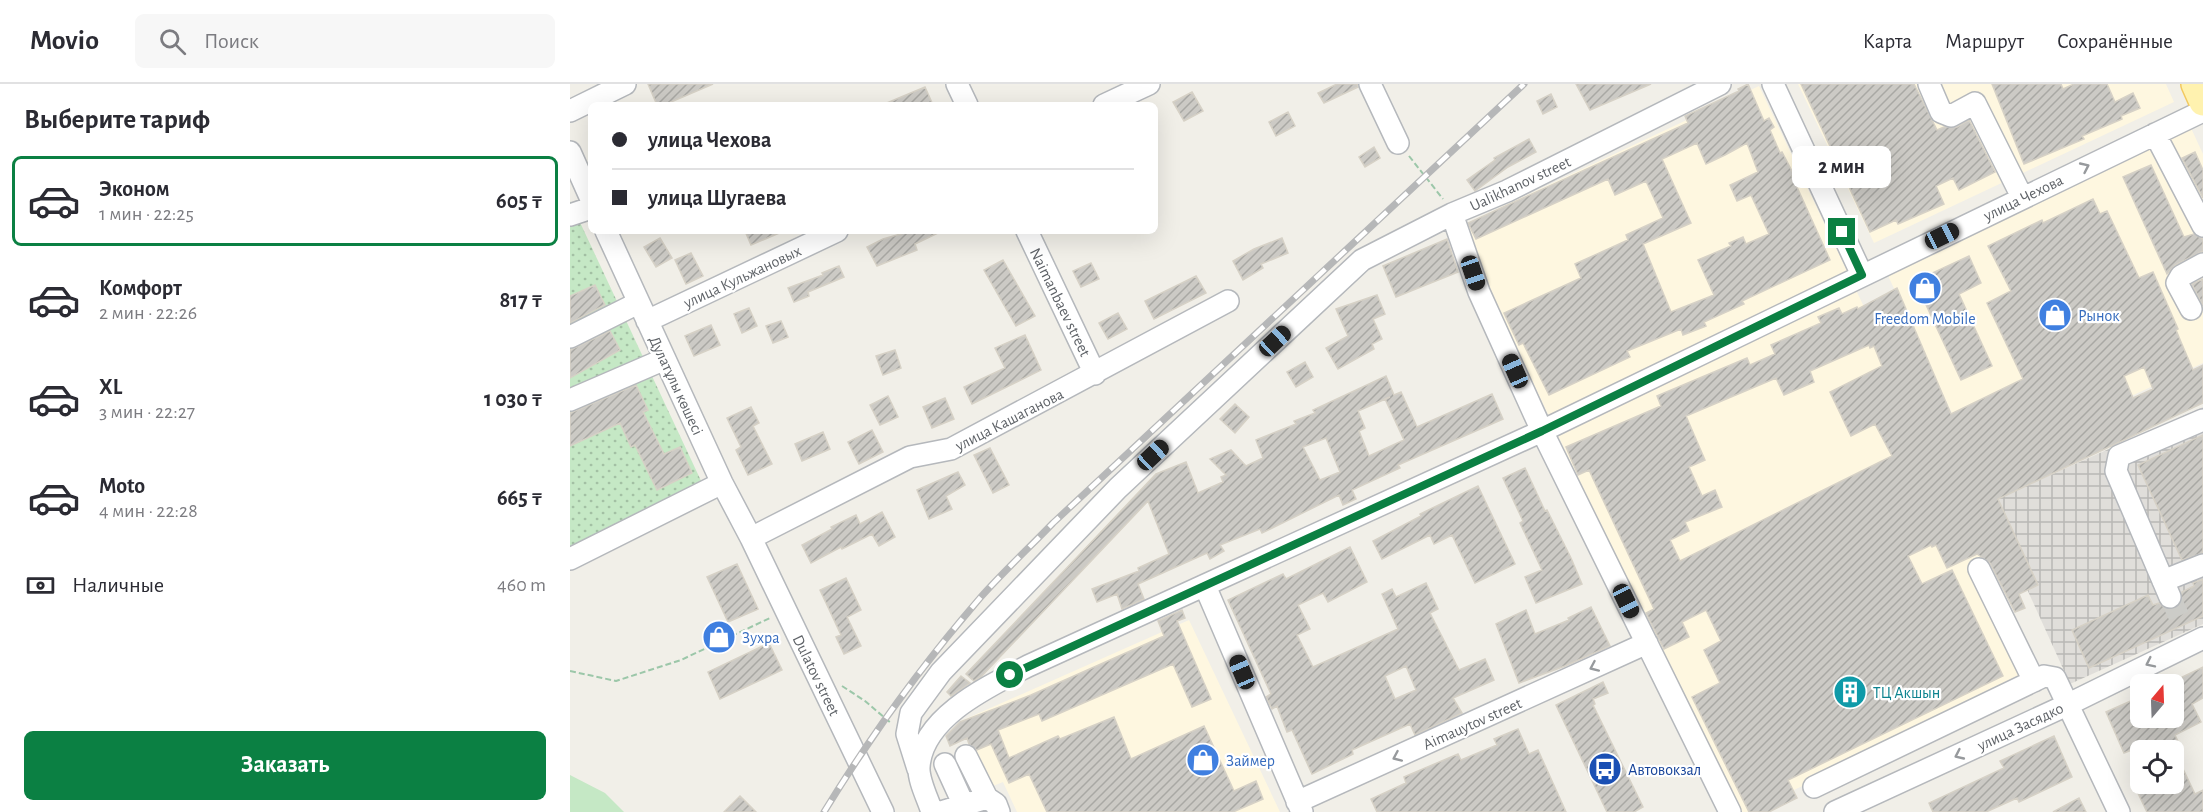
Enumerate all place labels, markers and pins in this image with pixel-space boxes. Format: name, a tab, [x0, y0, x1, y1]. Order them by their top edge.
shop icon: Freedom Mobile	[1907, 270, 1943, 306]
shop icon: Рынок	[2037, 297, 2073, 333]
place label: Рынок	[2078, 308, 2120, 324]
place label: Freedom Mobile	[1874, 311, 1976, 327]
shop icon: Зухра	[701, 619, 737, 655]
place label: Зухра	[742, 630, 780, 647]
building icon: ТЦ Акшын	[1832, 674, 1868, 710]
place label: ТЦ Акшын	[1873, 685, 1940, 701]
shop icon: Займер	[1185, 742, 1221, 778]
bus stop icon: Автовокзал	[1587, 751, 1623, 787]
place label: Займер	[1226, 753, 1275, 769]
place label: Автовокзал	[1628, 762, 1701, 778]

